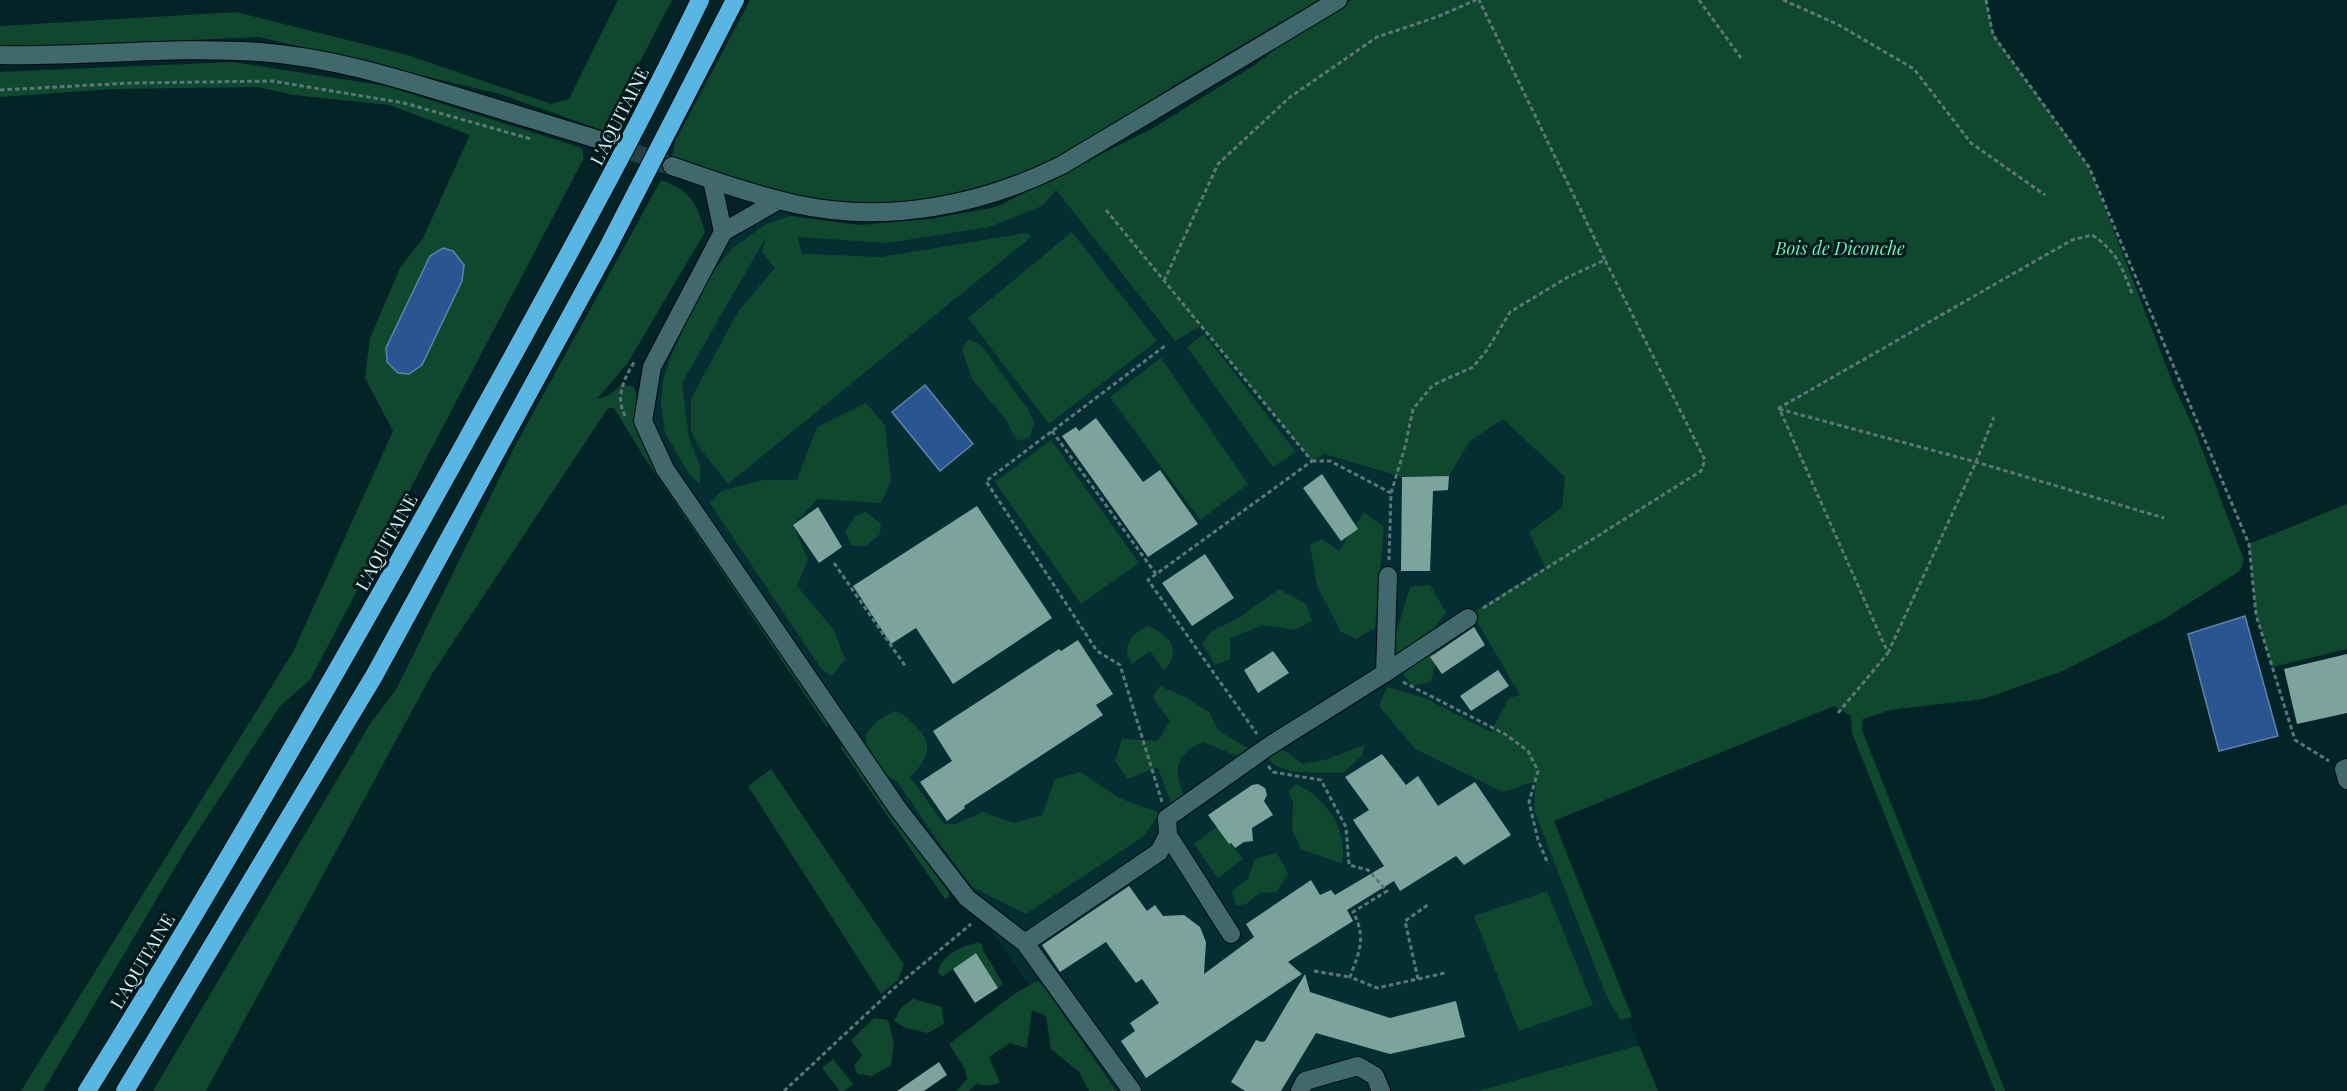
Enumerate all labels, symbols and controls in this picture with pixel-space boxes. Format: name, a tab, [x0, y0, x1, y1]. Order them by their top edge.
street label: L'AQUITAINE	[584, 63, 654, 169]
park label: Bois de Diconche	[1774, 236, 1905, 260]
street label: L'AQUITAINE	[350, 489, 422, 595]
street label: L'AQUITAINE	[104, 909, 180, 1013]

